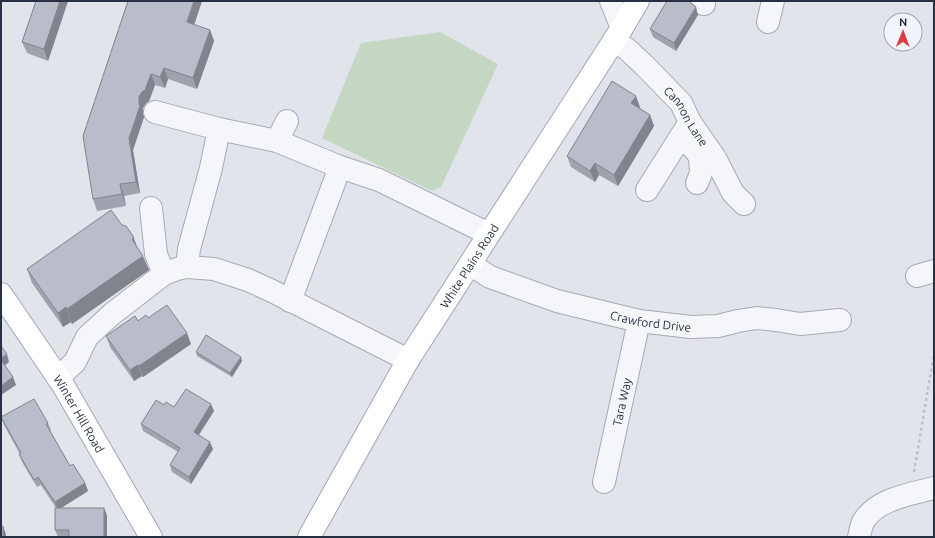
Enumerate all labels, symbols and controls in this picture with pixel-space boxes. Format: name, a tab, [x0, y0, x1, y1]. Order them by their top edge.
north arrow	[883, 12, 923, 52]
text: N	[899, 16, 907, 28]
street label: Cannon Lane	[662, 83, 711, 148]
street label: White Plains Road	[437, 221, 501, 310]
street label: Crawford Drive	[609, 308, 692, 333]
street label: Winter Hill Road	[51, 372, 107, 455]
street label: Tara Way	[610, 377, 633, 427]

